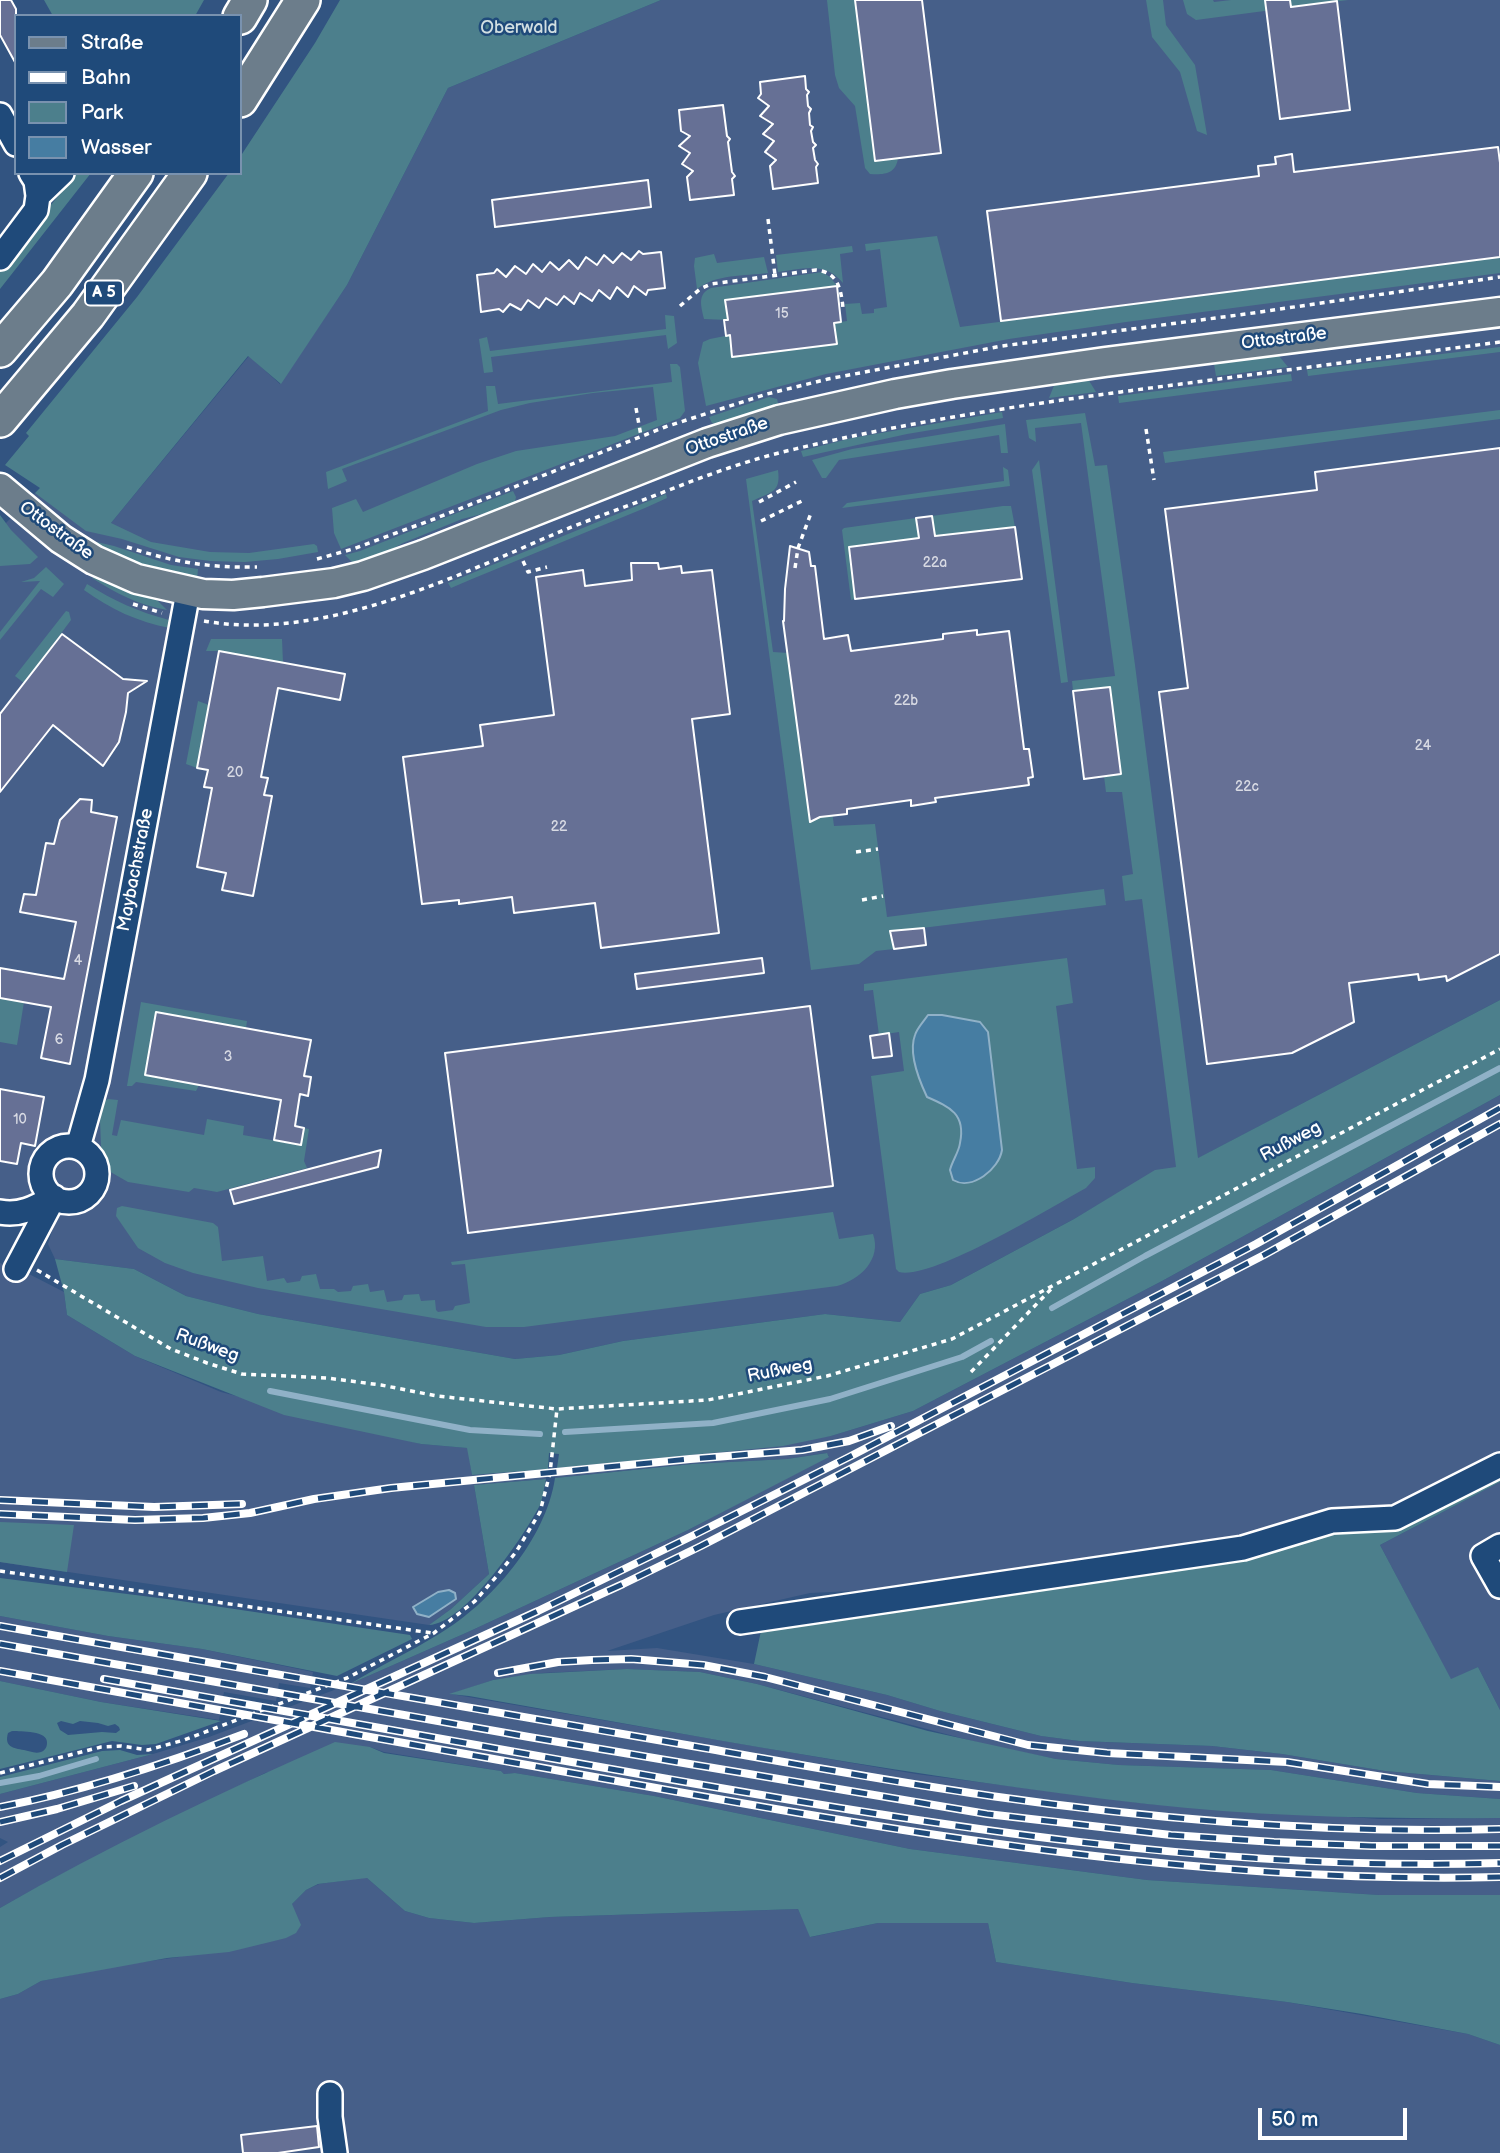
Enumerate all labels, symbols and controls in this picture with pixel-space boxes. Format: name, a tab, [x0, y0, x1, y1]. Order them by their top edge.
legend	[14, 14, 242, 175]
park label: Oberwald	[480, 17, 558, 39]
text: Straße	[81, 30, 143, 55]
text: Bahn	[81, 65, 131, 90]
text: Park	[81, 100, 123, 125]
text: Wasser	[81, 135, 152, 160]
road number: A 5	[85, 280, 123, 306]
house number: 15	[775, 306, 789, 322]
street label: Ottostraße	[1240, 323, 1328, 355]
street label: Ottostraße	[683, 413, 771, 461]
street label: Ottostraße	[15, 497, 97, 565]
house number: 22a	[923, 555, 947, 571]
house number: 22b	[894, 693, 918, 709]
house number: 24	[1415, 738, 1431, 754]
house number: 20	[227, 765, 243, 781]
house number: 22c	[1235, 779, 1259, 795]
street label: Maybachstraße	[113, 806, 159, 934]
house number: 22	[551, 819, 567, 835]
house number: 4	[74, 953, 82, 969]
house number: 6	[55, 1032, 63, 1048]
house number: 3	[224, 1049, 232, 1065]
house number: 10	[13, 1112, 27, 1128]
street label: Rußweg	[1257, 1117, 1325, 1167]
street label: Rußweg	[172, 1325, 242, 1367]
street label: Rußweg	[746, 1354, 814, 1388]
scale bar	[1262, 2094, 1411, 2138]
text: 50 m	[1271, 2107, 1318, 2132]

